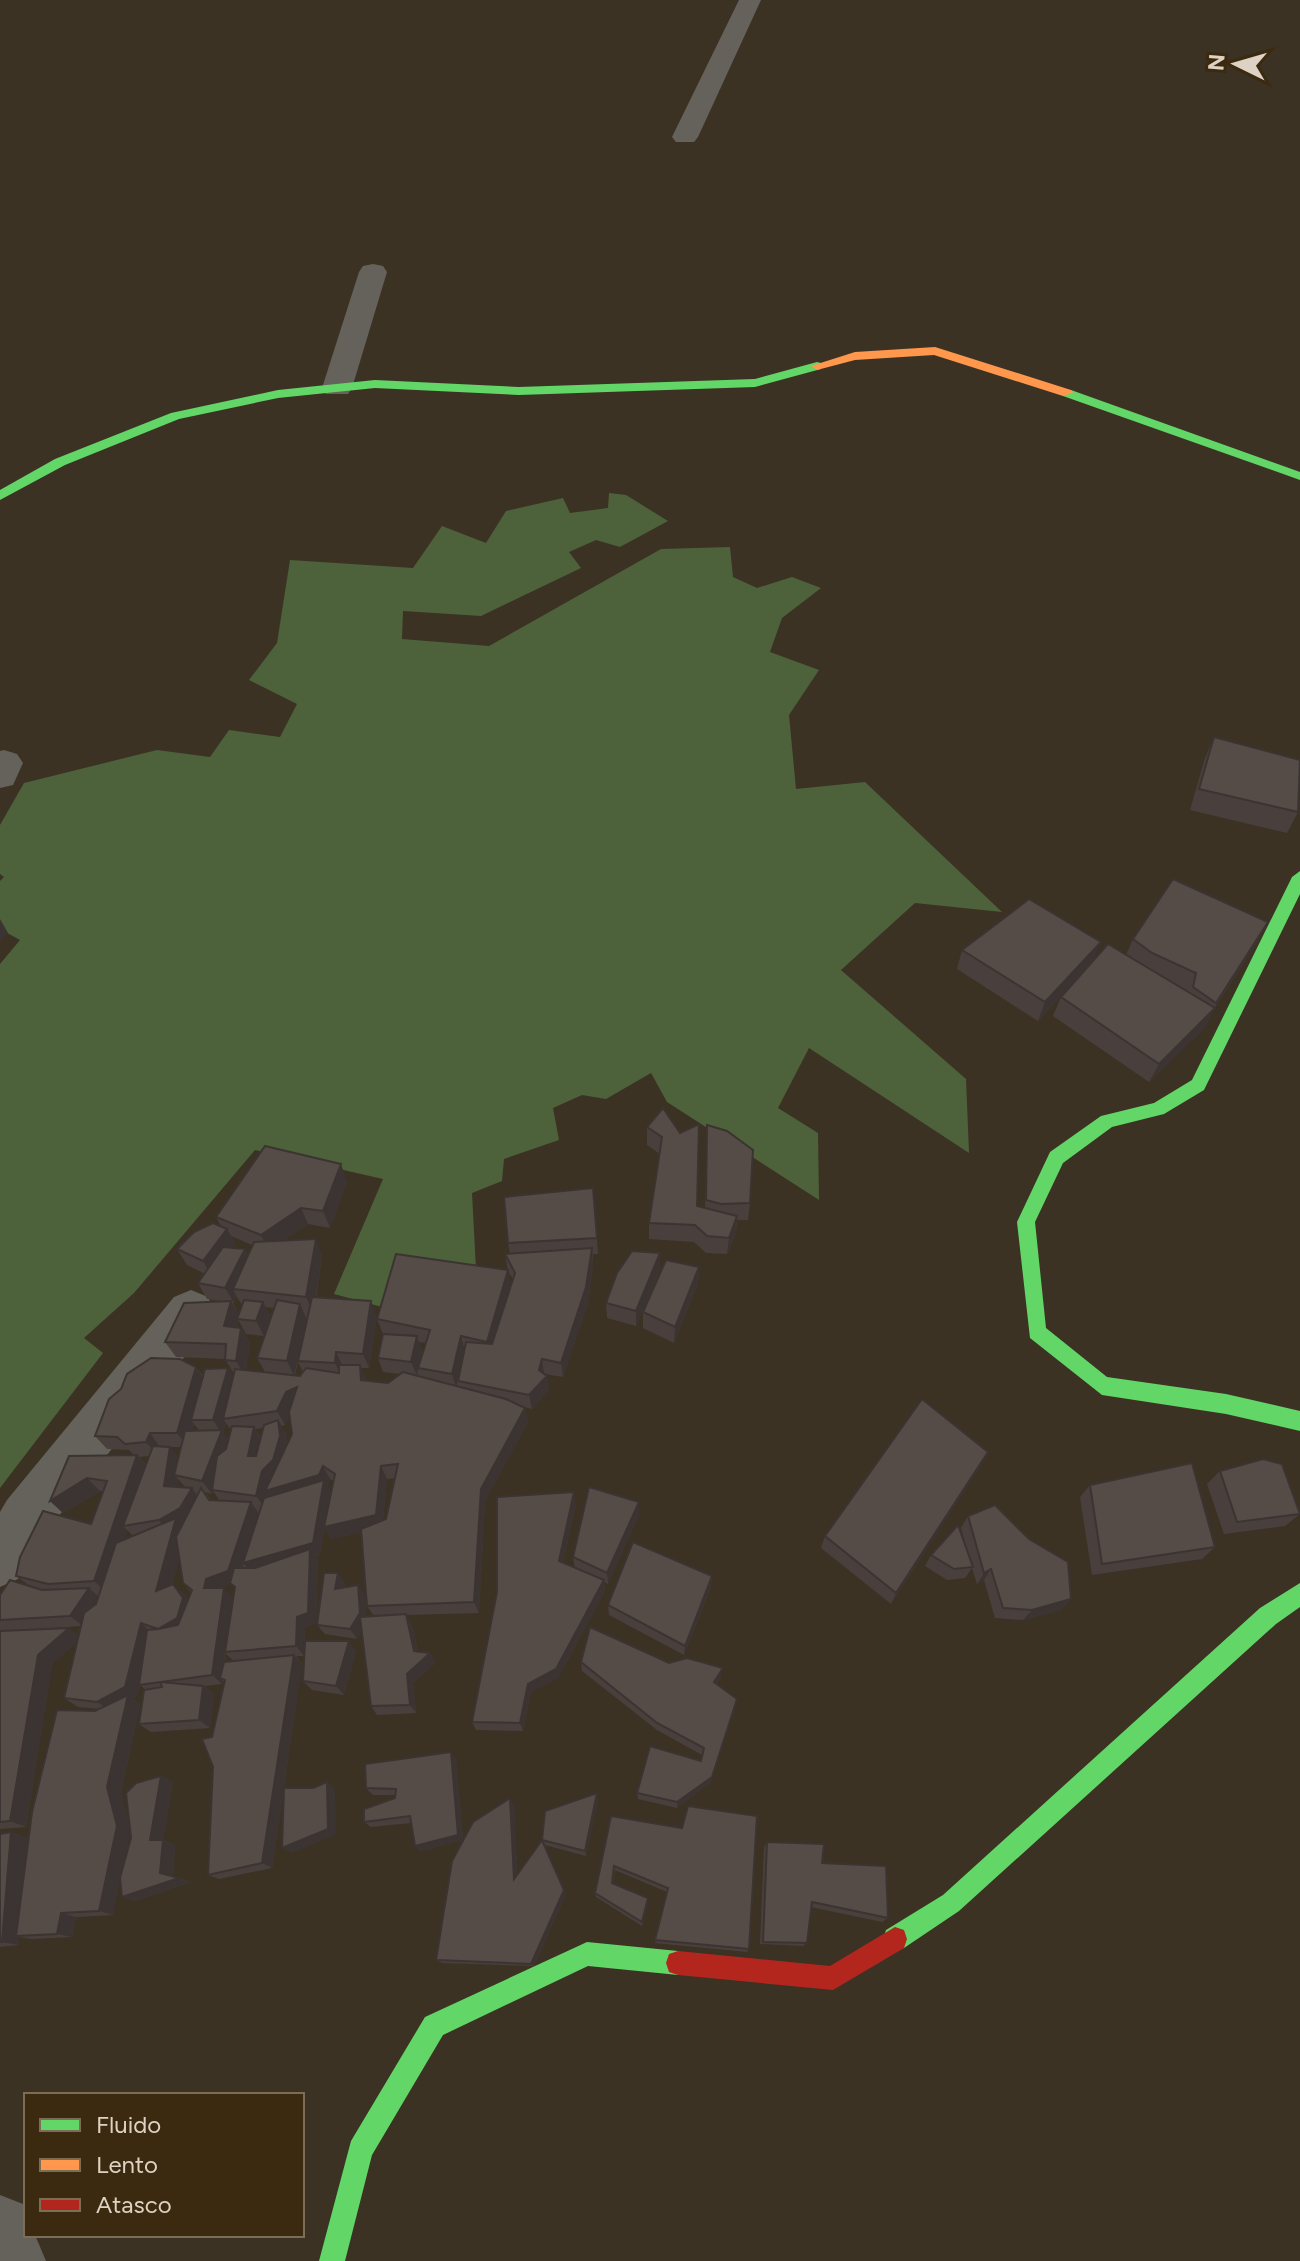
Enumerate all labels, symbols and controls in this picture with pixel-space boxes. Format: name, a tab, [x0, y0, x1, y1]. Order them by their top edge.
north arrow	[1196, 24, 1276, 104]
text: N	[1202, 53, 1231, 72]
legend	[24, 2093, 304, 2237]
text: Fluido	[96, 2110, 161, 2139]
text: Lento	[96, 2150, 158, 2179]
text: Atasco	[96, 2190, 172, 2219]

